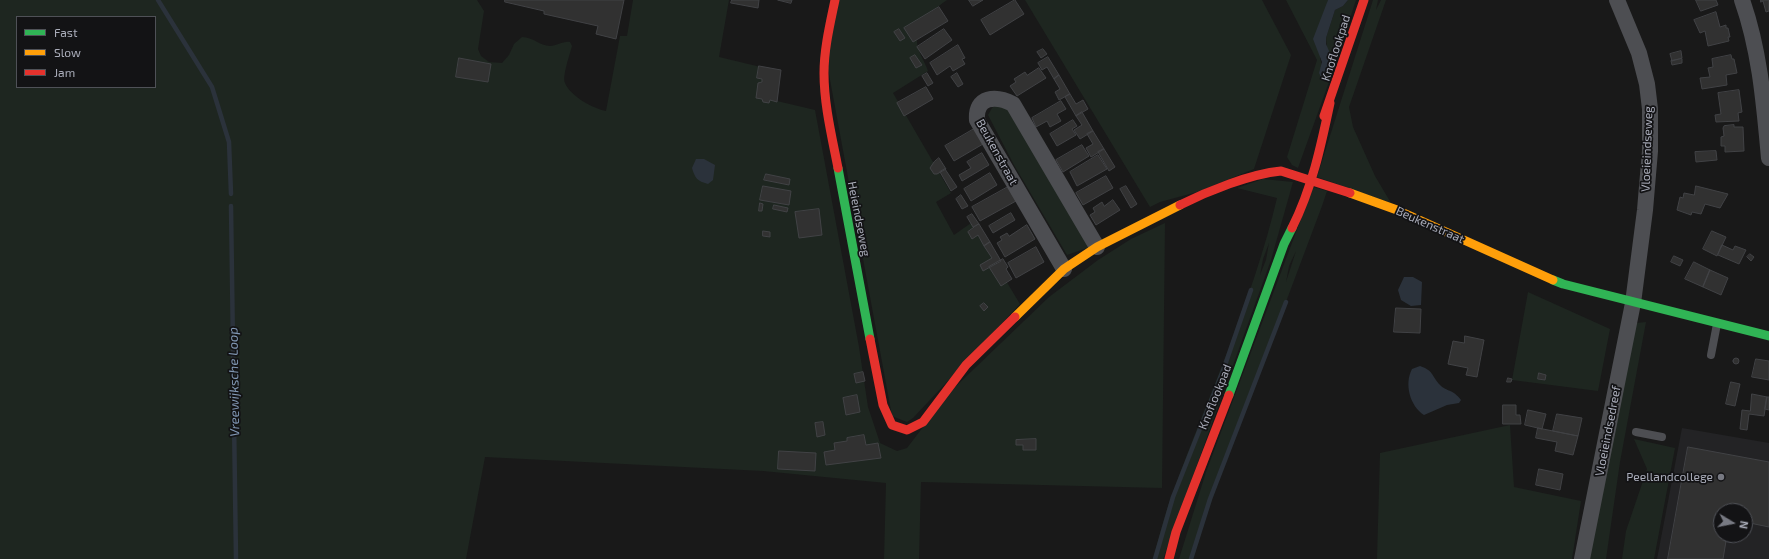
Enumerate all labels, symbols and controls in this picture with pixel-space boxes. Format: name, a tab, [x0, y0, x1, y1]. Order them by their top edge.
street label: Knoflookpad	[1318, 13, 1354, 83]
legend	[16, 16, 156, 88]
text: Fast	[54, 25, 77, 39]
text: Slow	[54, 45, 81, 59]
text: Jam	[54, 65, 75, 79]
street label: Vloeieindseweg	[1638, 106, 1656, 192]
street label: Beukenstraat	[973, 116, 1021, 188]
street label: Heieindseweg	[845, 180, 873, 258]
street label: Beukenstraat	[1394, 204, 1466, 246]
water label: Vreewijksche Loop	[225, 327, 243, 437]
street label: Knoflookpad	[1195, 362, 1235, 432]
street label: Vloeieindsedreef	[1592, 385, 1624, 477]
place label: Peellandcollege	[1626, 470, 1713, 484]
marker: Peellandcollege	[1716, 472, 1726, 482]
north arrow	[1713, 503, 1753, 543]
text: N	[1737, 520, 1751, 530]

